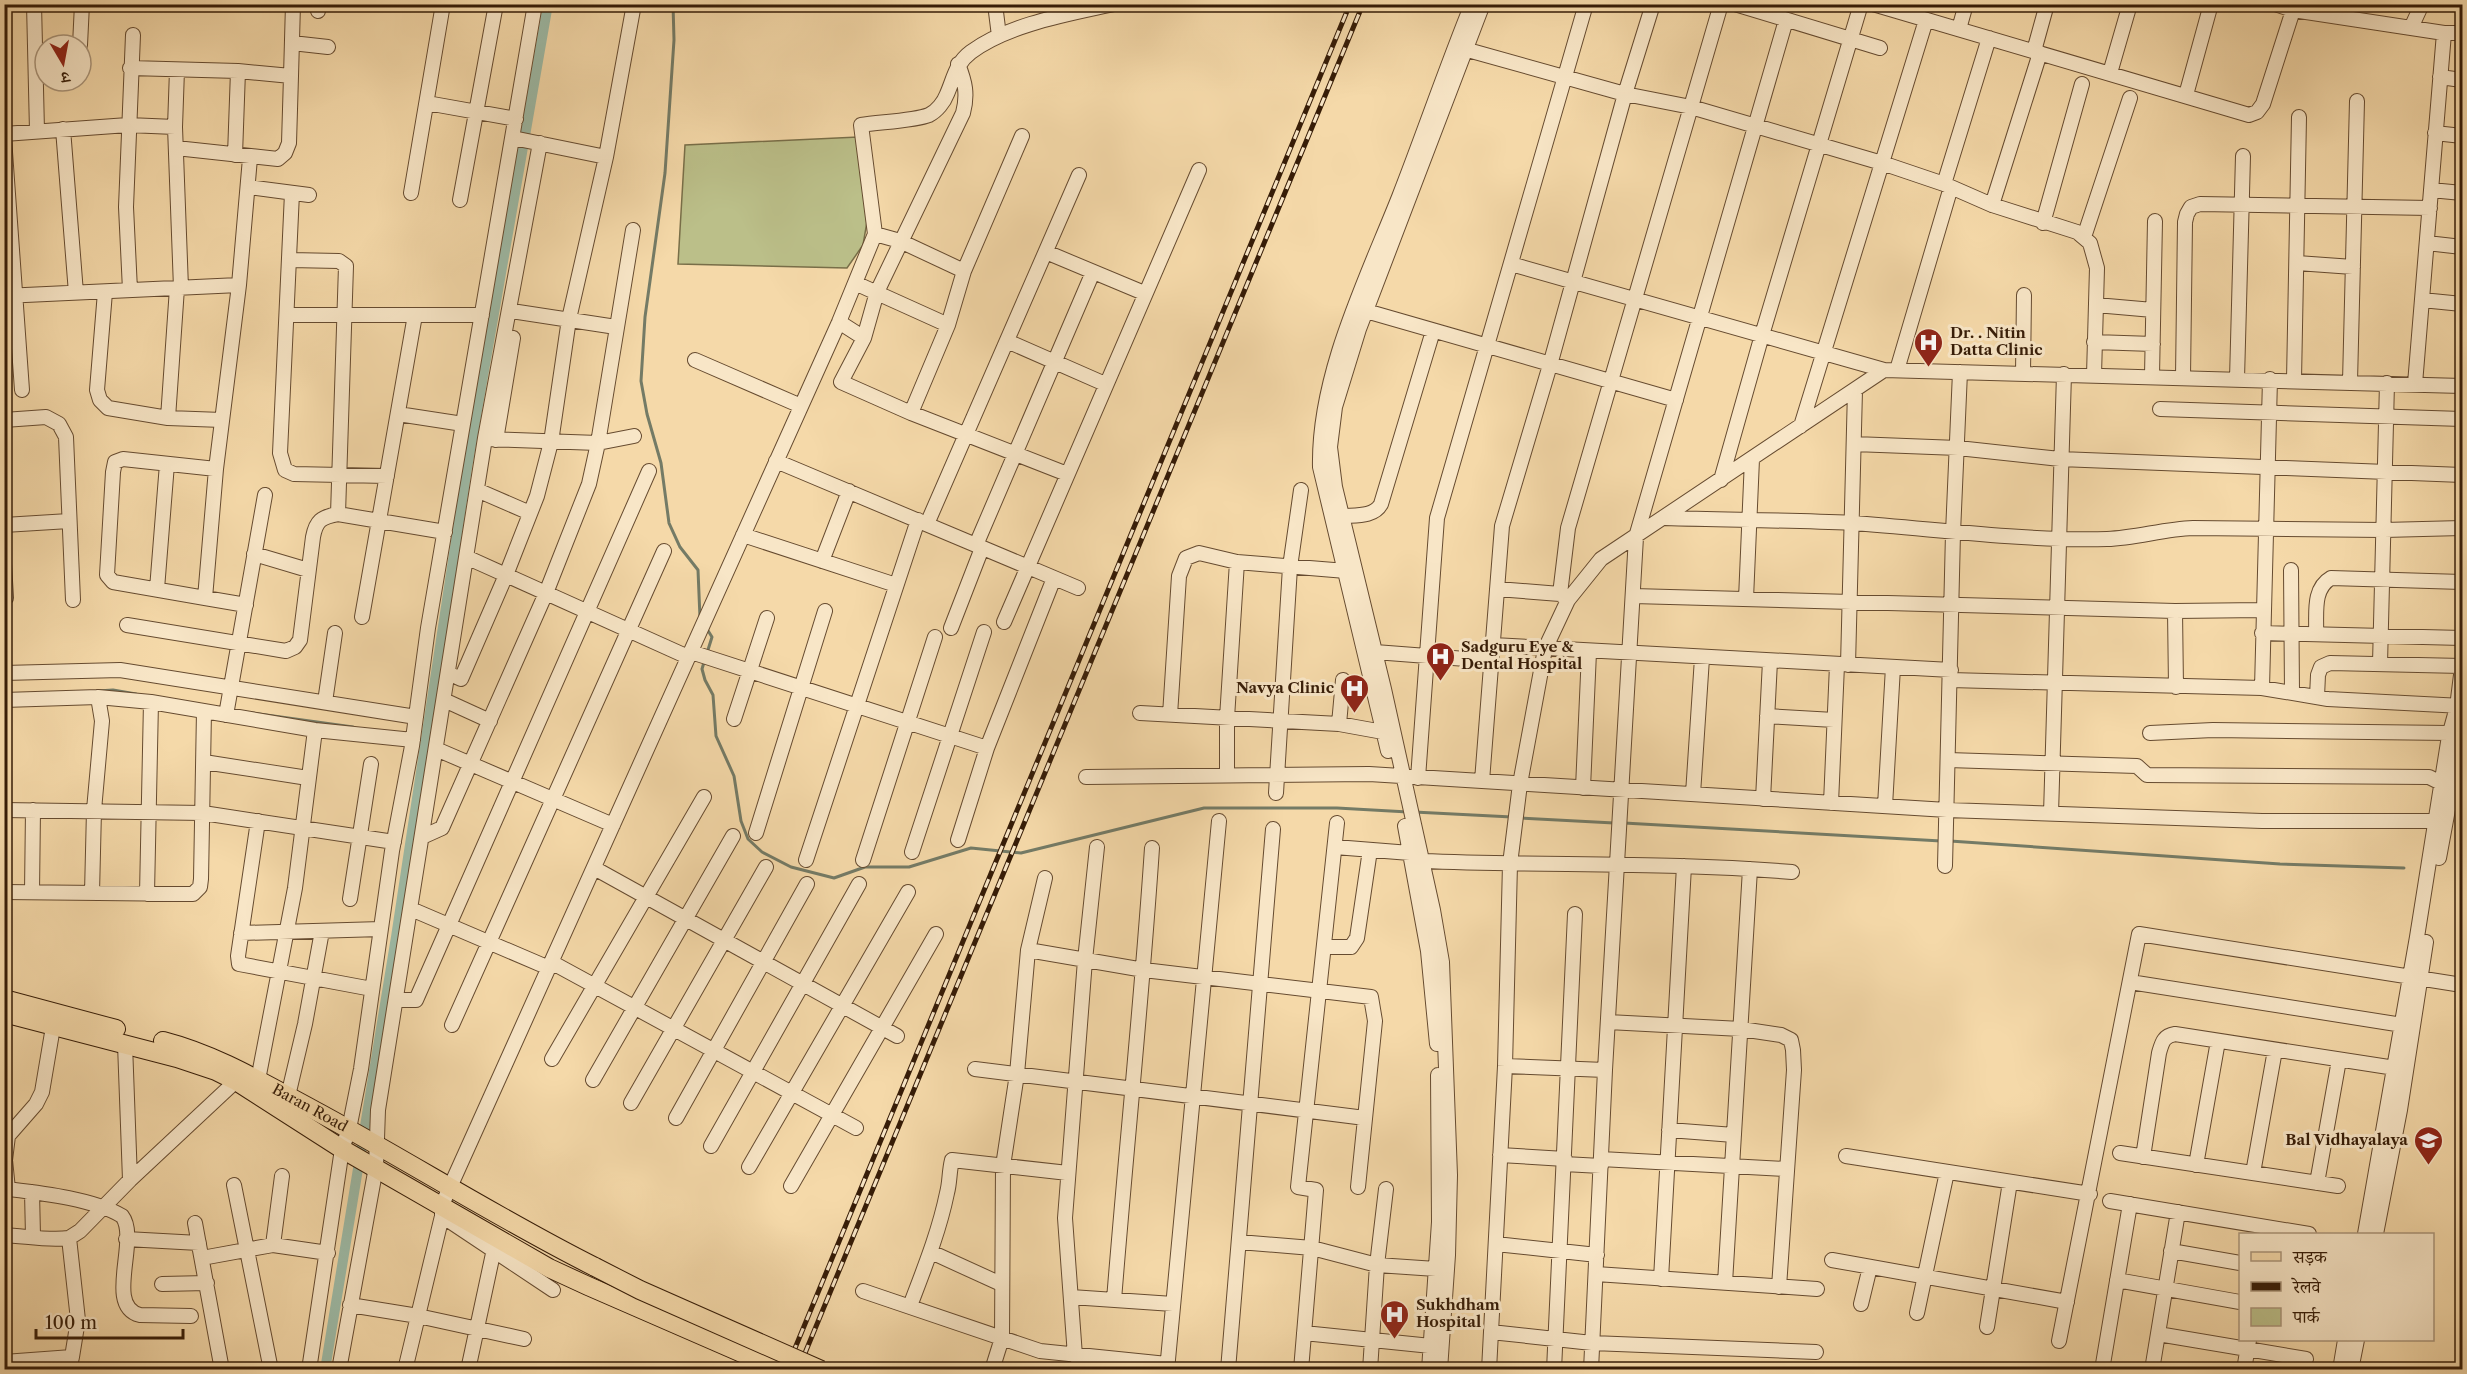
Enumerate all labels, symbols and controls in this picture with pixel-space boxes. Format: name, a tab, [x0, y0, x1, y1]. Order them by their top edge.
north arrow	[33, 33, 93, 93]
text: उ	[58, 67, 72, 89]
place label: Dr. . Nitin Datta Clinic	[1950, 323, 2043, 359]
hospital icon: Dr. . Nitin Datta Clinic	[1913, 326, 1945, 368]
place label: Sadguru Eye & Dental Hospital	[1461, 637, 1582, 673]
hospital icon: Sadguru Eye & Dental Hospital	[1424, 640, 1456, 682]
hospital icon: Navya Clinic	[1339, 672, 1371, 714]
place label: Navya Clinic	[1236, 678, 1334, 697]
street label: Baran Road	[269, 1079, 351, 1136]
school or university icon: Bal Vidhayalaya	[2413, 1124, 2445, 1166]
place label: Bal Vidhayalaya	[2285, 1130, 2408, 1149]
legend	[2239, 1233, 2434, 1341]
text: सड़क	[2292, 1246, 2328, 1268]
text: रेलवे	[2291, 1276, 2322, 1298]
place label: Sukhdham Hospital	[1416, 1295, 1500, 1331]
hospital icon: Sukhdham Hospital	[1379, 1298, 1411, 1340]
scale bar	[36, 1302, 183, 1340]
text: पार्क	[2292, 1306, 2321, 1328]
text: 100 m	[45, 1312, 97, 1334]

